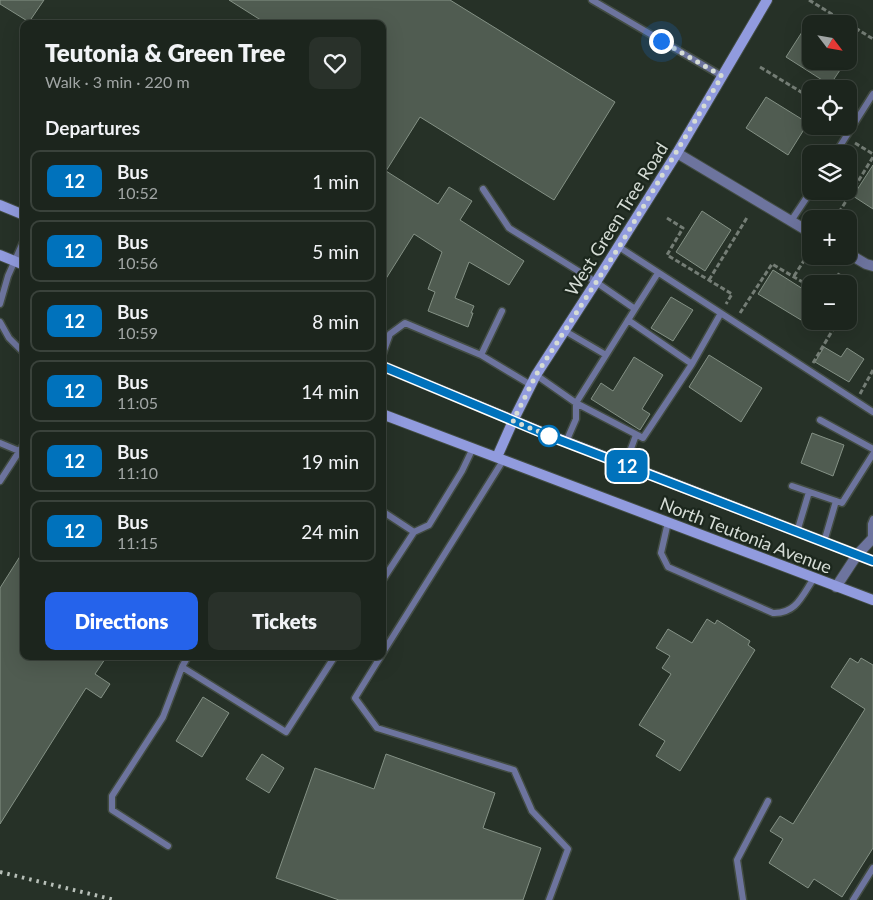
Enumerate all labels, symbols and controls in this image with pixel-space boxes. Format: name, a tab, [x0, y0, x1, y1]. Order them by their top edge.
north arrow	[802, 15, 858, 70]
map controls	[802, 15, 857, 330]
your location	[649, 29, 674, 54]
button: heart	[309, 37, 361, 89]
text: Teutonia & Green Tree	[45, 38, 285, 67]
text: Walk · 3 min · 220 m	[45, 72, 190, 91]
button: locate	[802, 80, 857, 135]
text: Departures	[45, 116, 140, 139]
street label: West Green Tree Road	[560, 138, 672, 300]
button: layers	[802, 145, 857, 200]
text: Bus	[117, 160, 148, 183]
text: 12	[64, 170, 85, 192]
text: 1 min	[312, 170, 359, 193]
text: 10:52	[117, 183, 158, 202]
button: +	[802, 210, 857, 265]
text: Bus	[117, 230, 148, 253]
text: 12	[64, 240, 85, 262]
text: 5 min	[312, 240, 359, 263]
text: 10:56	[117, 253, 158, 272]
button: −	[802, 275, 857, 330]
text: Bus	[117, 300, 148, 323]
text: 12	[64, 310, 85, 332]
text: 8 min	[312, 310, 359, 333]
text: 10:59	[117, 323, 158, 342]
text: Bus	[117, 370, 148, 393]
text: 12	[64, 380, 85, 402]
text: 14 min	[301, 380, 359, 403]
text: 11:05	[117, 393, 158, 412]
unlabelled marker	[538, 425, 560, 447]
text: Bus	[117, 440, 148, 463]
text: 12	[64, 450, 85, 472]
text: 19 min	[301, 450, 359, 473]
line badge: 12	[604, 450, 650, 482]
text: 12	[617, 455, 637, 477]
text: 11:10	[117, 463, 158, 482]
street label: North Teutonia Avenue	[657, 492, 835, 578]
text: Bus	[117, 510, 148, 533]
text: 12	[64, 520, 85, 542]
text: 24 min	[301, 520, 359, 543]
text: 11:15	[117, 533, 158, 552]
button: Directions	[45, 592, 198, 650]
button: Tickets	[208, 592, 361, 650]

